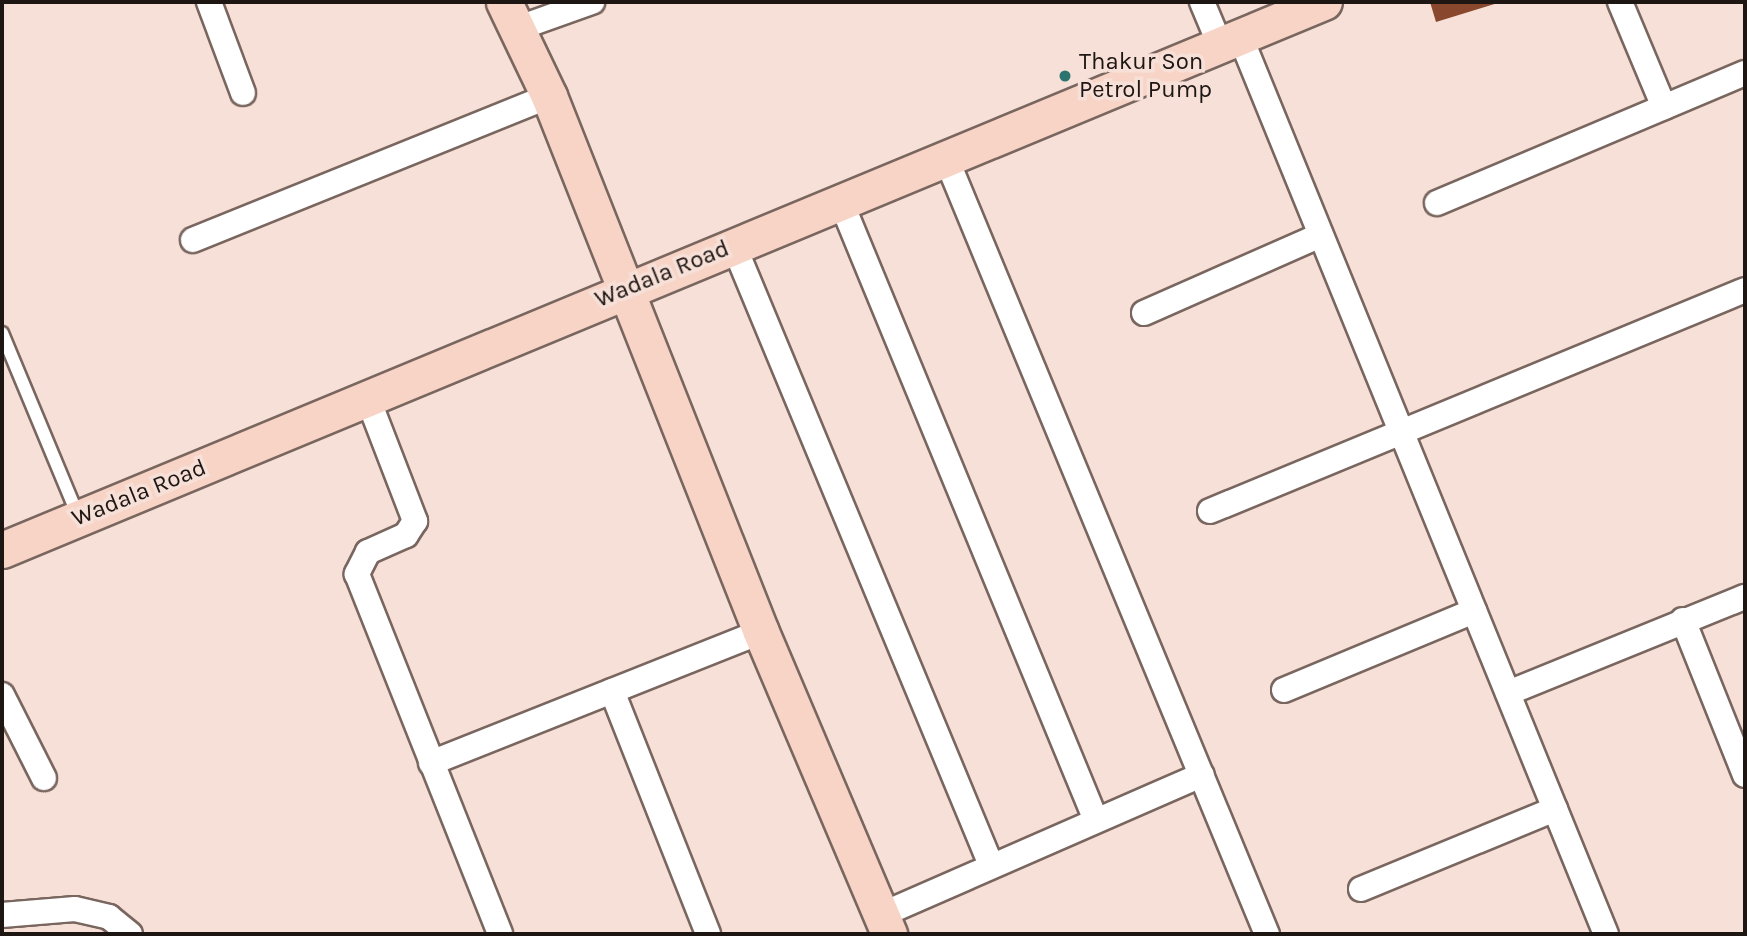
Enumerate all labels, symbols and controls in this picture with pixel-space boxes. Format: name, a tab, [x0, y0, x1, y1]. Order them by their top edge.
place label: Thakur Son Petrol Pump	[1079, 48, 1212, 104]
marker: Thakur Son Petrol Pump	[1057, 68, 1073, 84]
street label: Wadala Road	[591, 234, 733, 314]
street label: Wadala Road	[68, 453, 210, 533]

